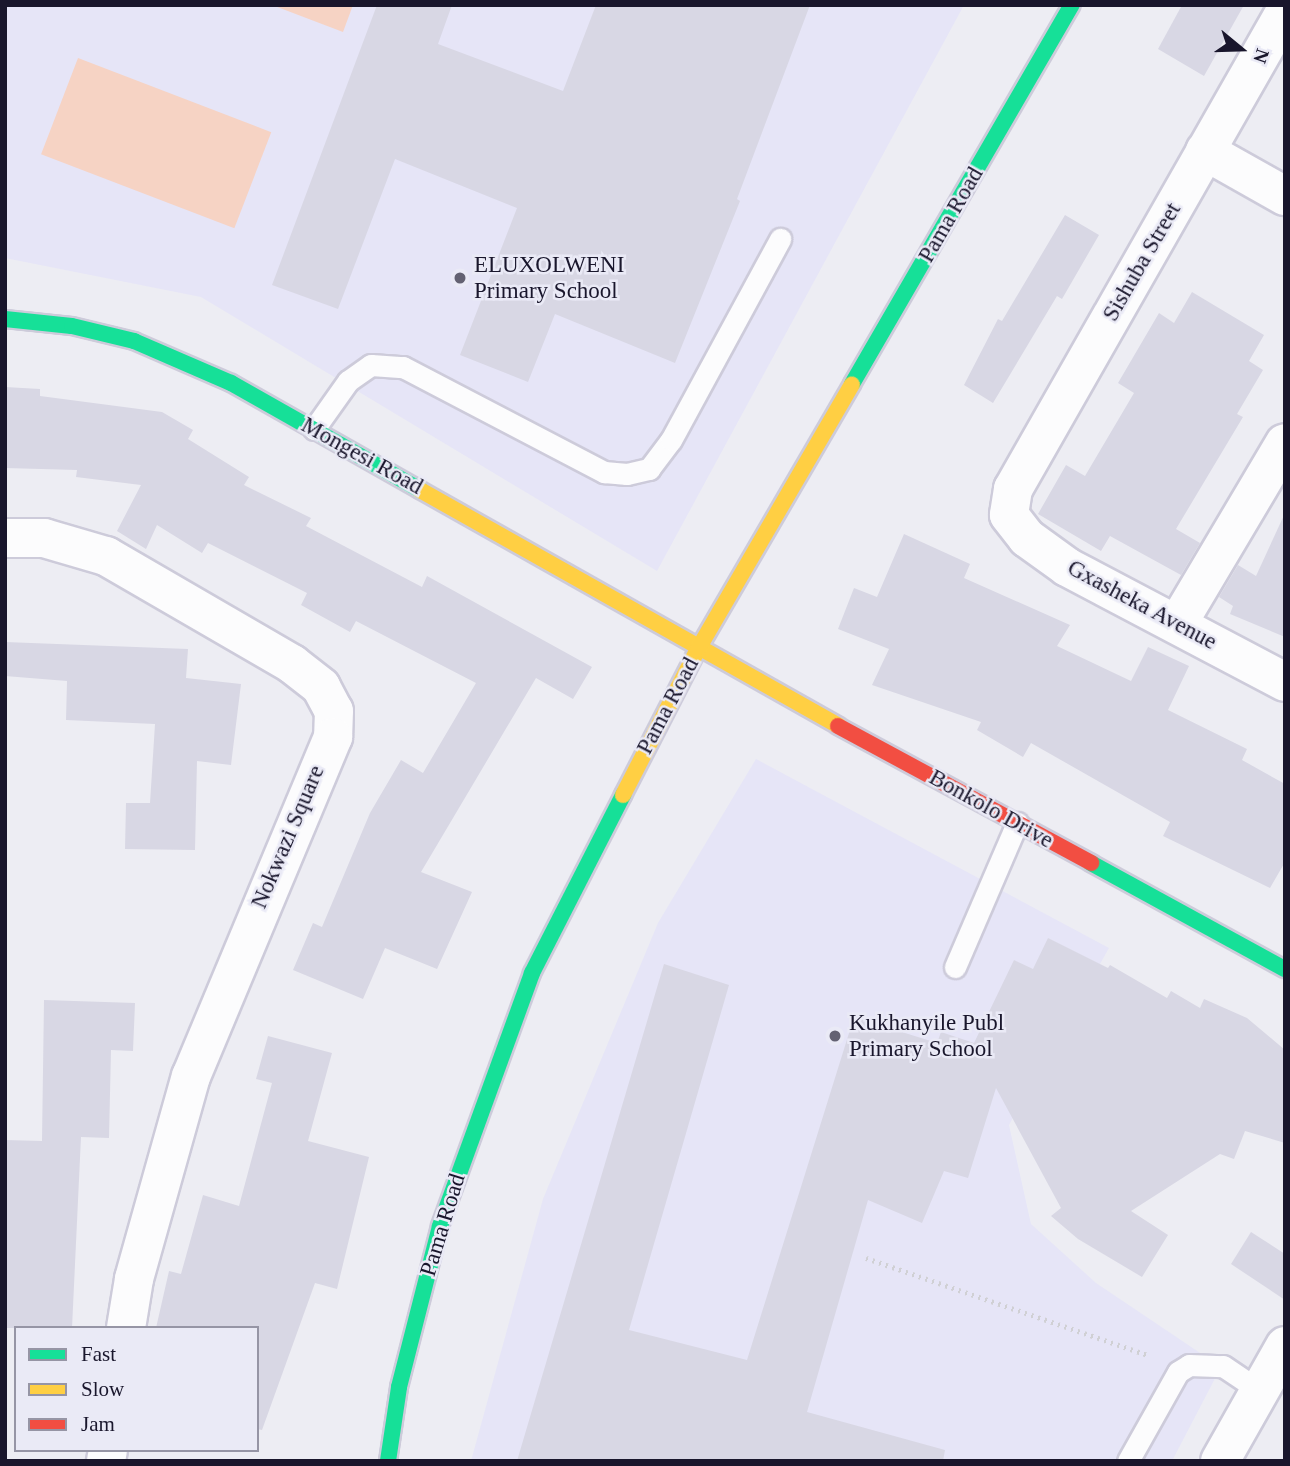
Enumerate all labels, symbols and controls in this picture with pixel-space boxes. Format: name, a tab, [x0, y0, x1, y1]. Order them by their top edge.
north arrow	[1206, 14, 1276, 84]
text: N	[1249, 46, 1273, 66]
street label: Pama Road	[913, 162, 989, 268]
street label: Sishuba Street	[1097, 198, 1187, 326]
place label: ELUXOLWENI Primary School	[474, 251, 624, 305]
marker: ELUXOLWENI Primary School	[452, 270, 468, 286]
street label: Mongesi Road	[296, 411, 428, 501]
street label: Gxasheka Avenue	[1062, 554, 1222, 656]
street label: Pama Road	[631, 653, 705, 759]
street label: Nokwazi Square	[245, 761, 331, 913]
street label: Bonkolo Drive	[924, 764, 1058, 854]
place label: Kukhanyile Publ Primary School	[849, 1009, 1004, 1063]
marker: Kukhanyile Publ Primary School	[827, 1028, 843, 1044]
street label: Pama Road	[414, 1171, 472, 1279]
legend	[14, 1326, 259, 1452]
text: Fast	[81, 1342, 116, 1366]
text: Slow	[81, 1377, 124, 1401]
text: Jam	[81, 1412, 115, 1436]

